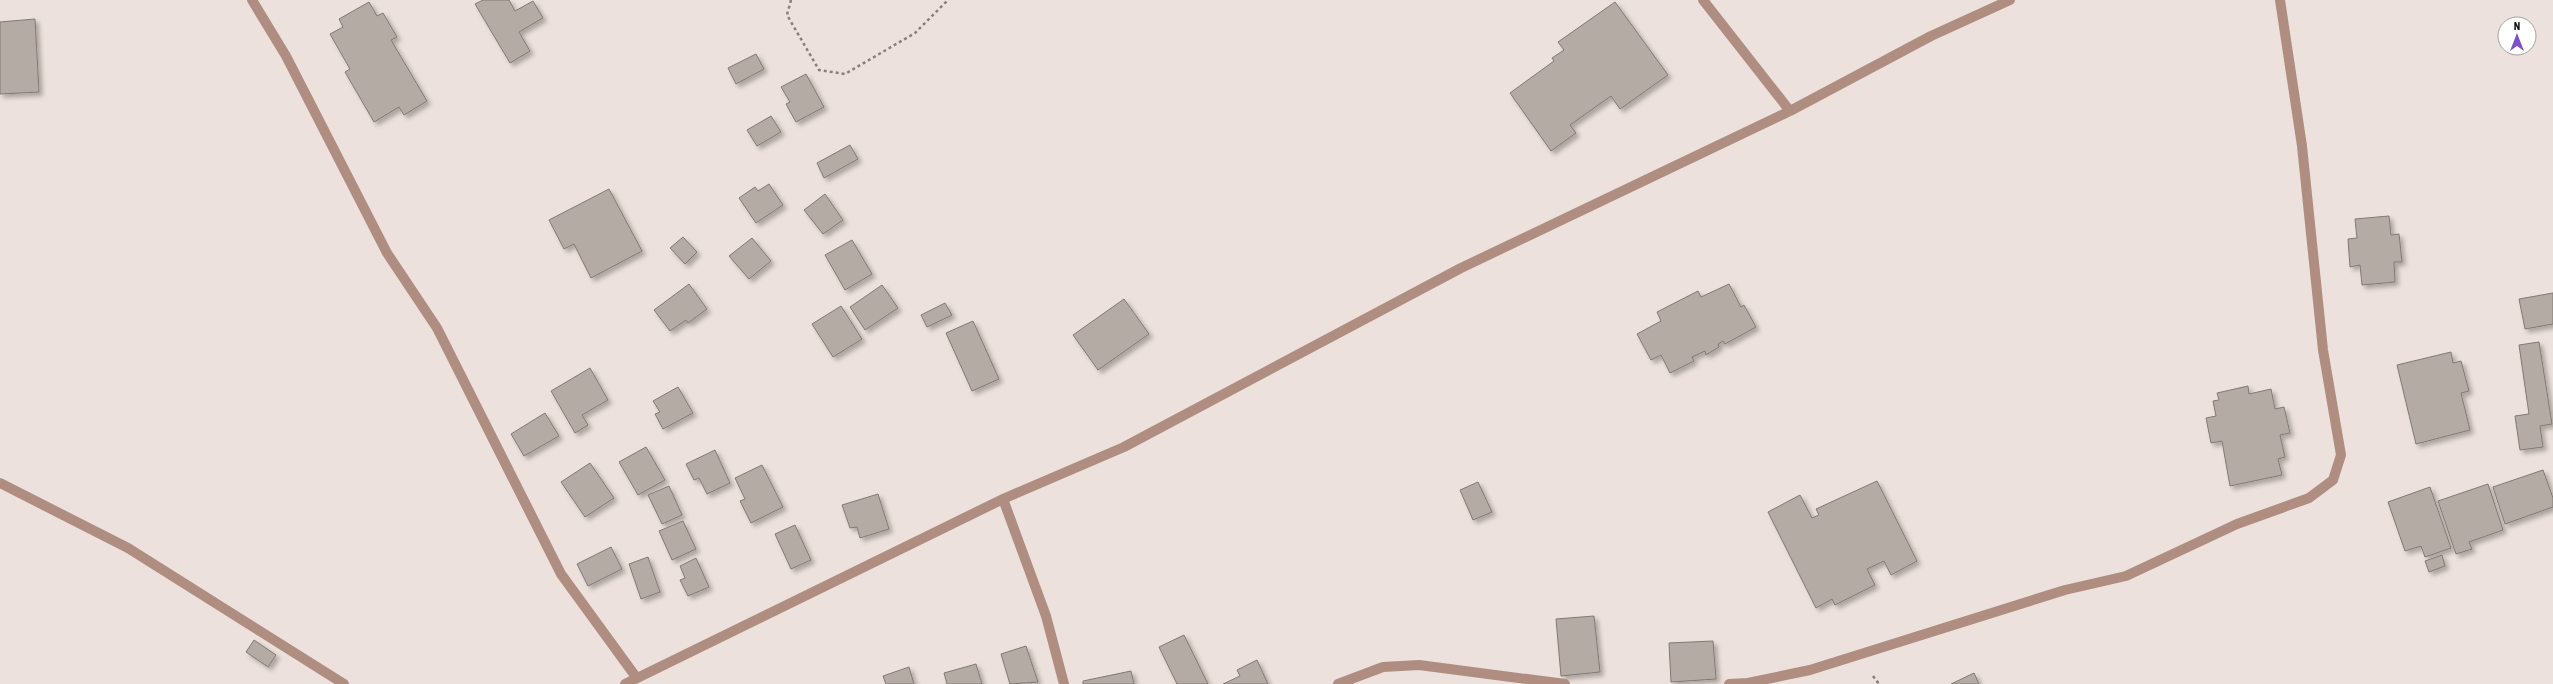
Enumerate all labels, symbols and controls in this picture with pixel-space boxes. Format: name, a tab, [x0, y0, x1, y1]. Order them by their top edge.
north arrow	[2497, 16, 2537, 56]
text: N	[2514, 20, 2520, 32]

